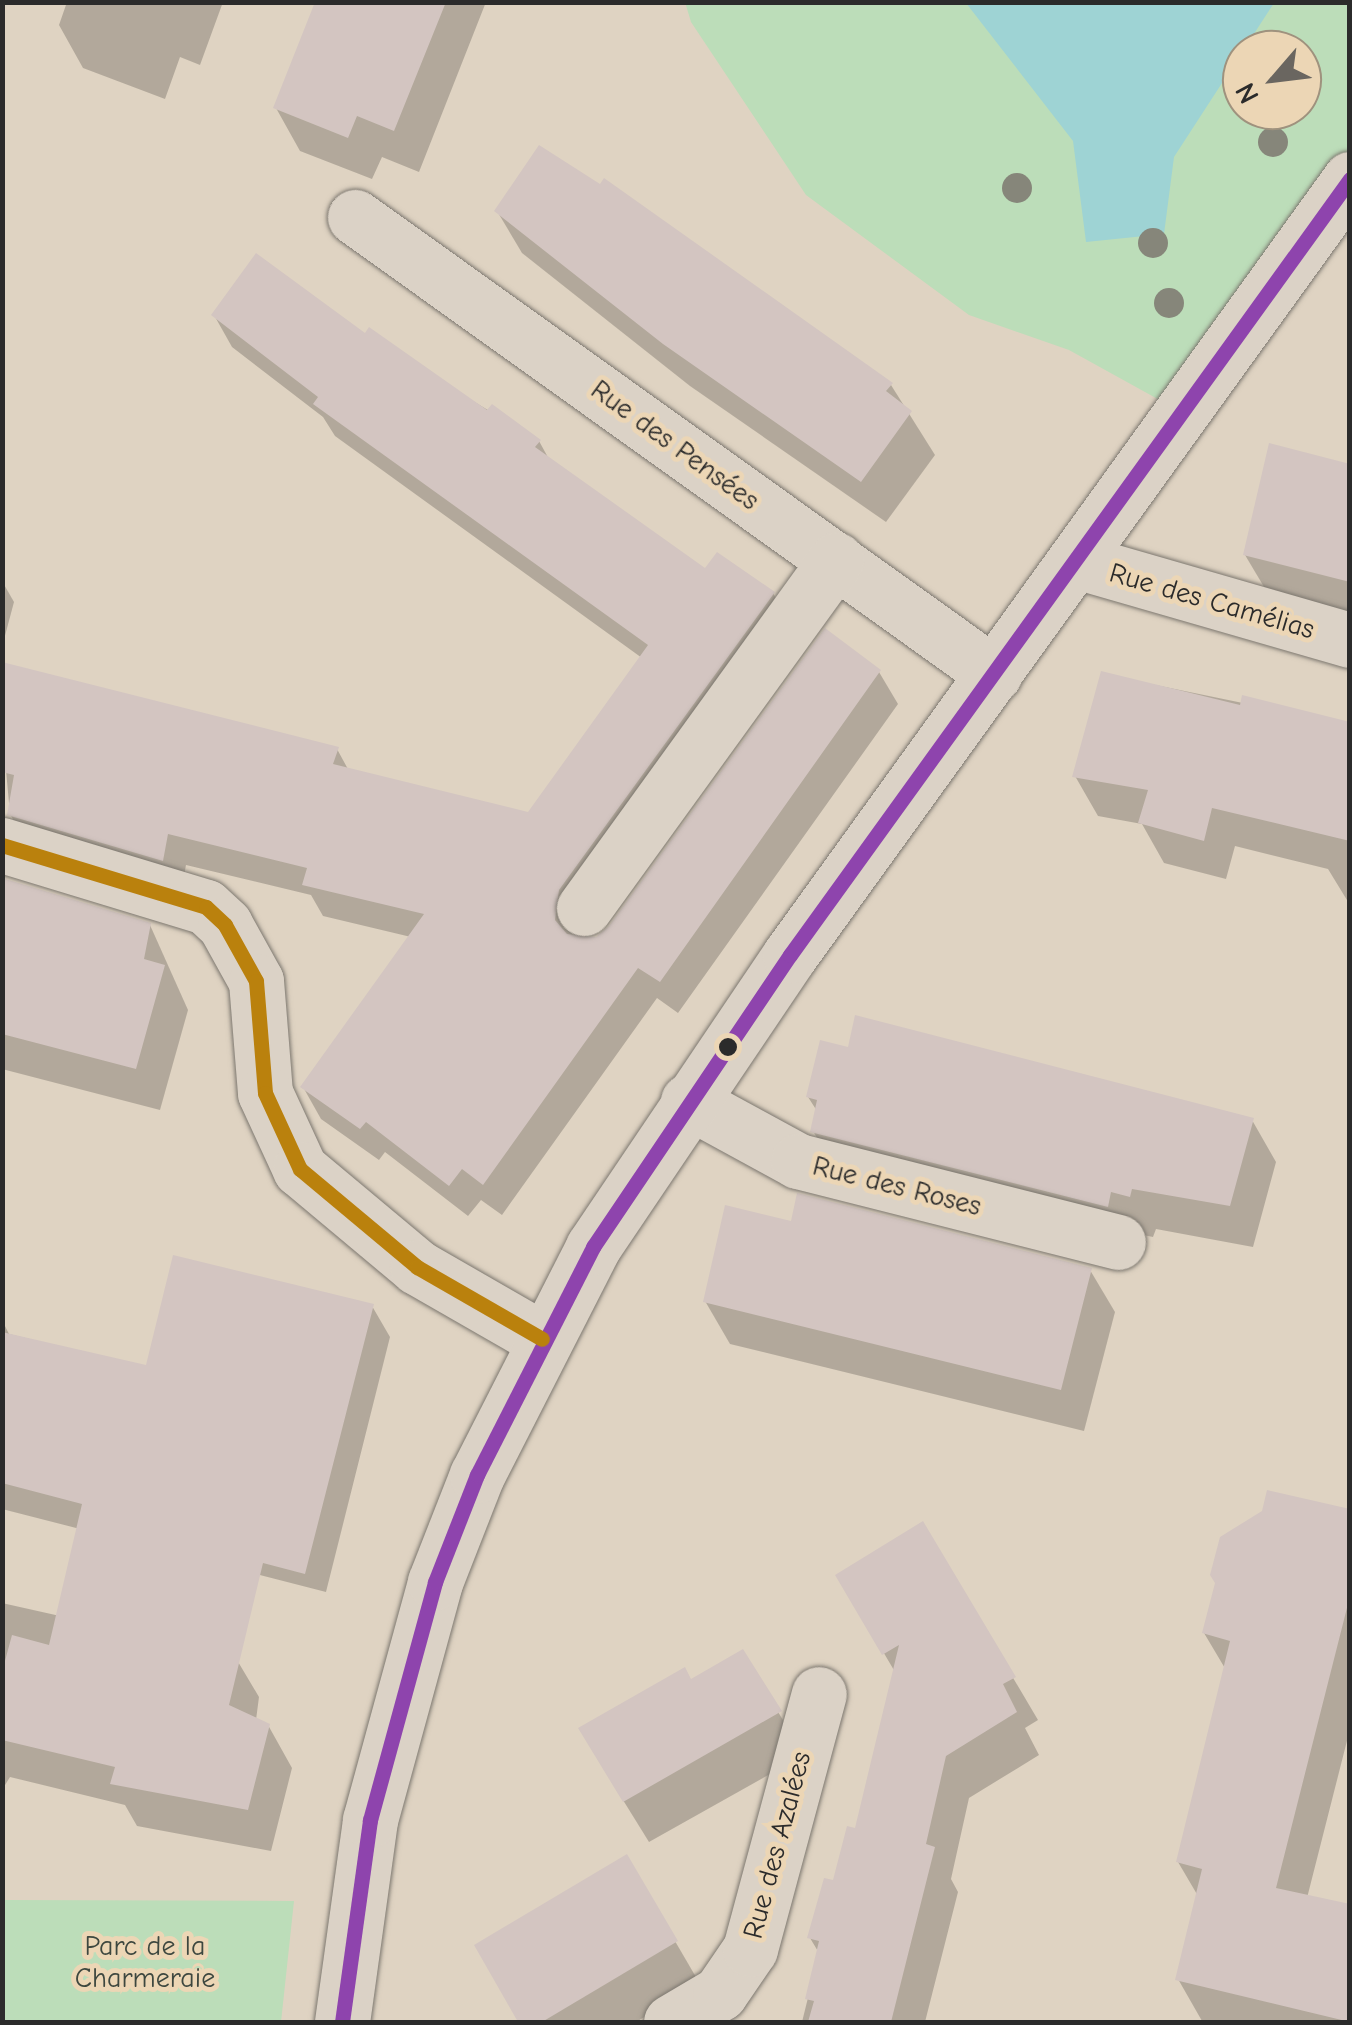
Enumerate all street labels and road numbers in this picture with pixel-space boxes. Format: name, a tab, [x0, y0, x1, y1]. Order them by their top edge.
street label: Rue des Pensées	[584, 373, 766, 517]
street label: Rue des Camélias	[1106, 556, 1318, 646]
street label: Rue des Roses	[809, 1149, 985, 1223]
street label: Rue des Azalées	[736, 1748, 818, 1942]

